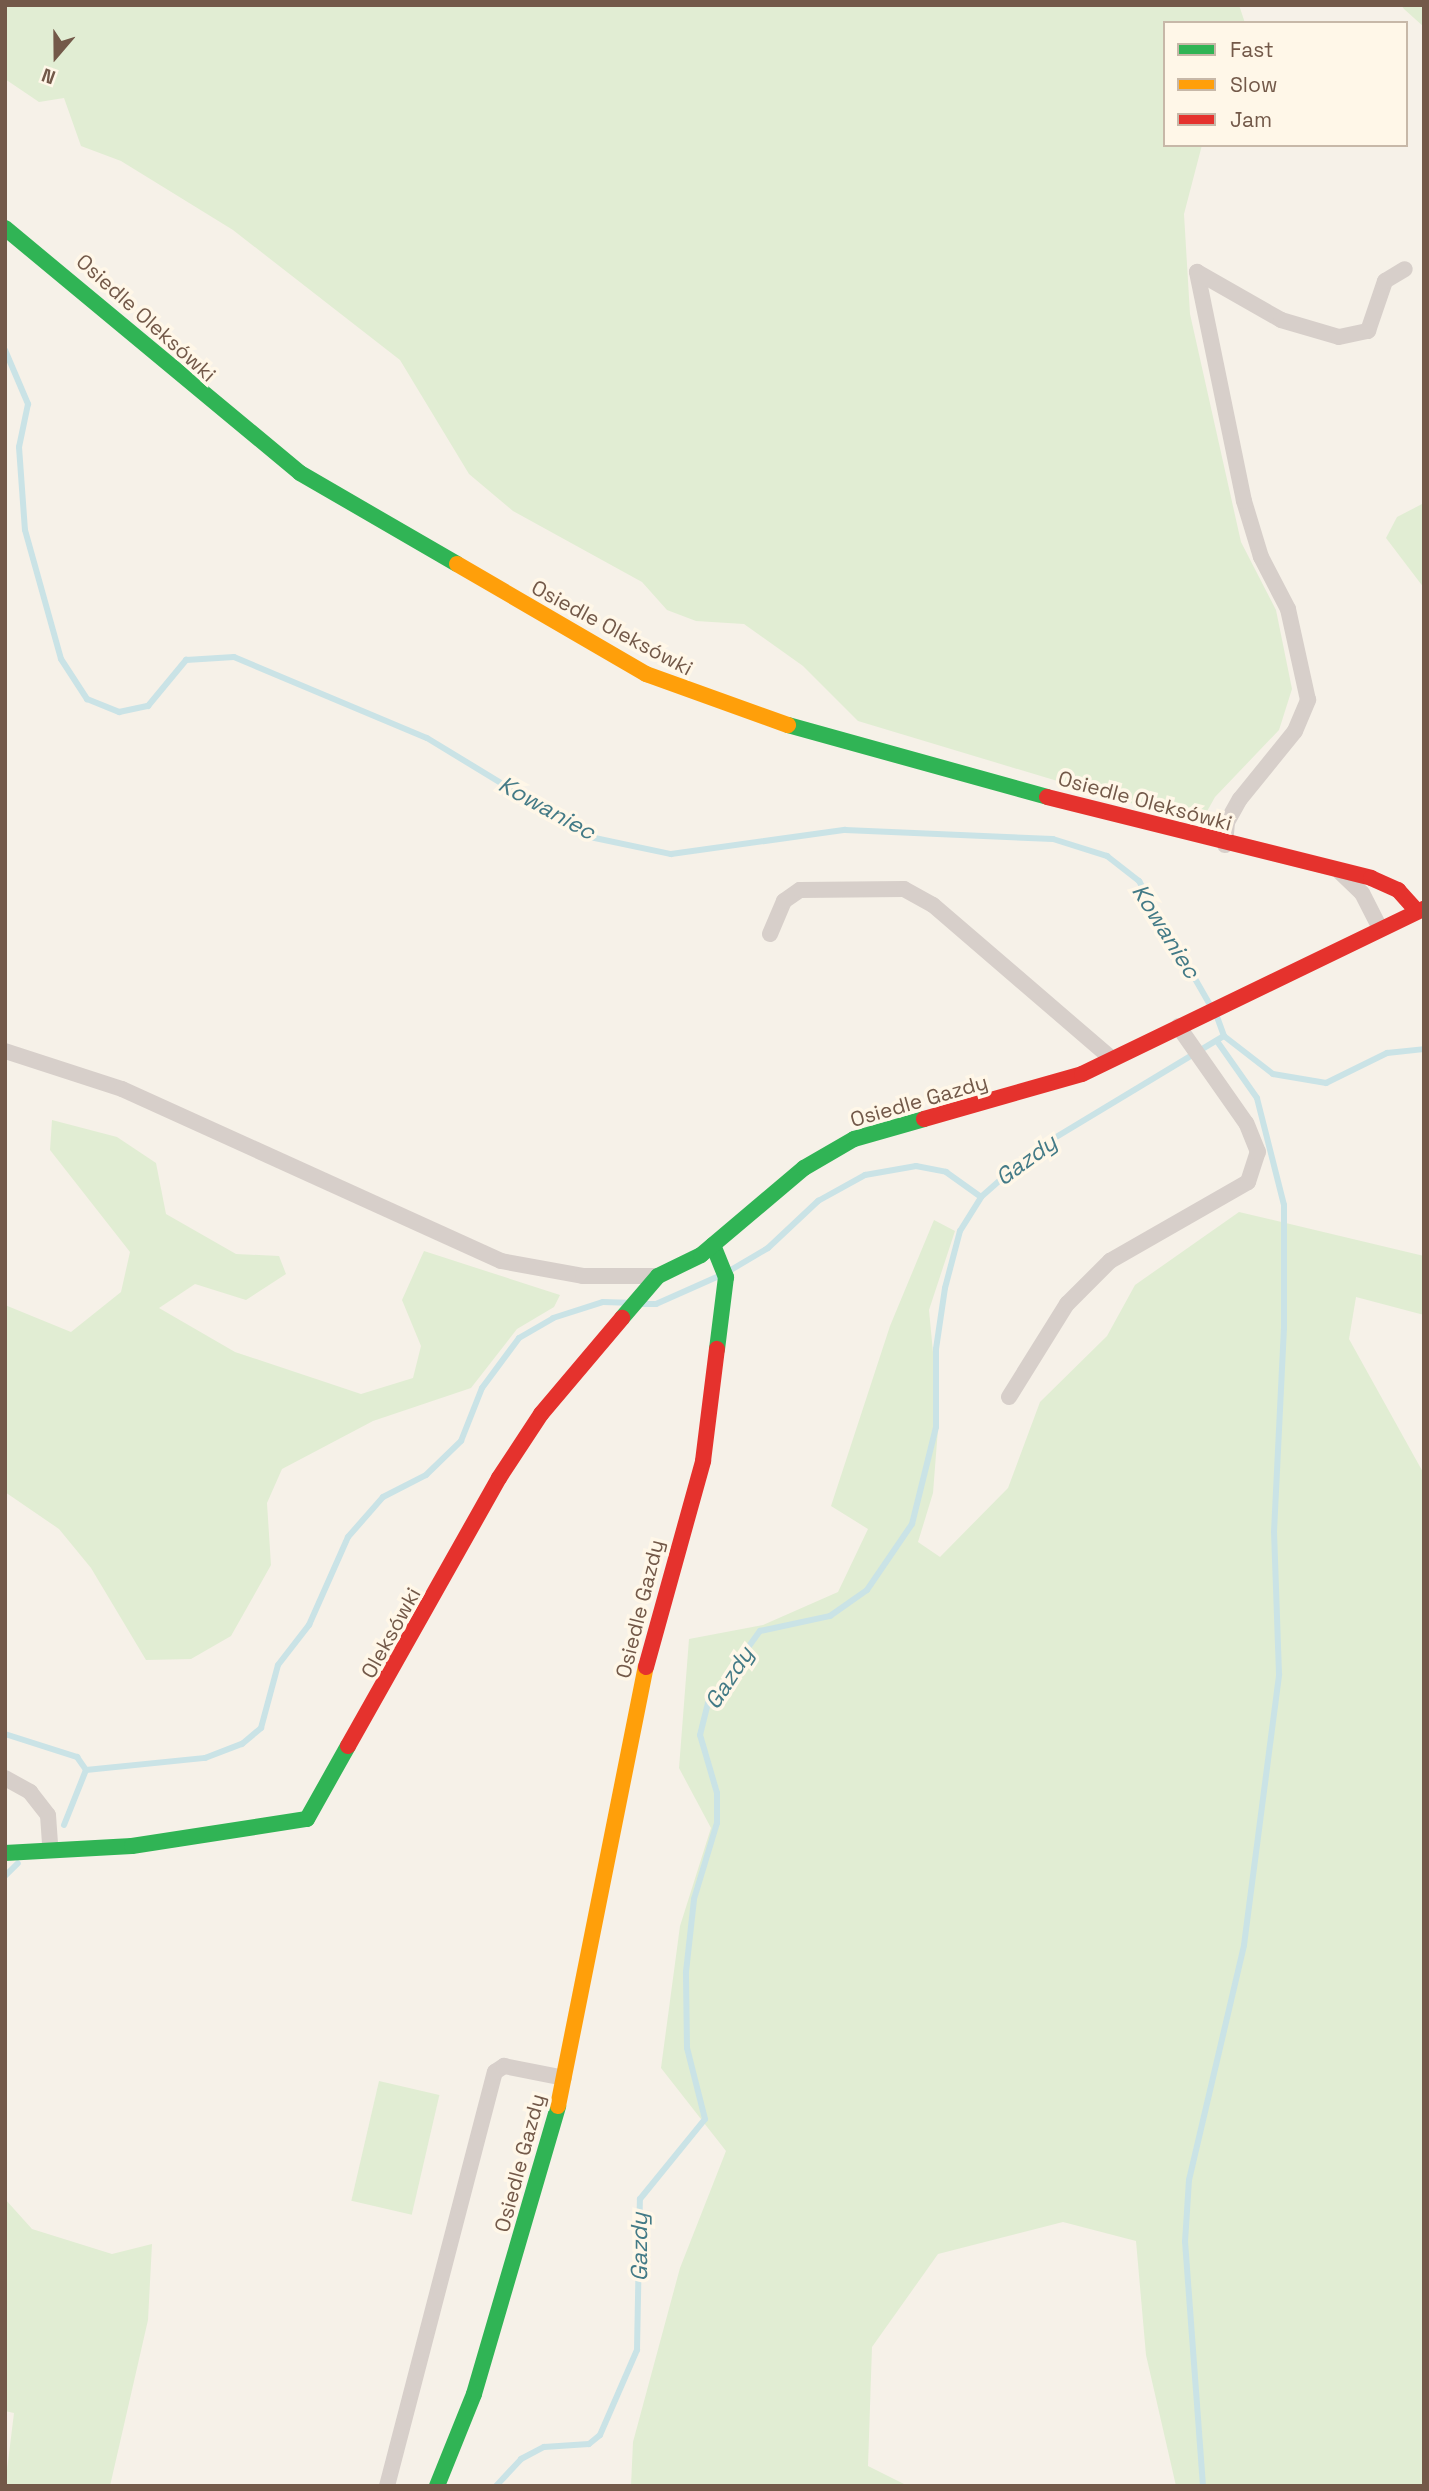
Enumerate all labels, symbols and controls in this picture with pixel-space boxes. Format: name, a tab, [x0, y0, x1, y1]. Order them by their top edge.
north arrow	[21, 21, 91, 91]
legend	[1163, 21, 1408, 147]
text: Fast	[1230, 36, 1274, 63]
text: N	[38, 62, 59, 90]
text: Slow	[1230, 71, 1278, 98]
text: Jam	[1230, 106, 1272, 133]
street label: Osiedle Oleksówki	[71, 249, 221, 387]
street label: Osiedle Oleksówki	[527, 575, 697, 681]
street label: Osiedle Oleksówki	[1055, 766, 1235, 836]
water label: Kowaniec	[494, 770, 600, 846]
water label: Kowaniec	[1126, 879, 1206, 983]
street label: Osiedle Gazdy	[847, 1069, 991, 1133]
water label: Gazdy	[990, 1129, 1062, 1191]
street label: Osiedle Gazdy	[611, 1537, 669, 1681]
street label: Oleksówki	[356, 1583, 426, 1683]
water label: Gazdy	[699, 1642, 759, 1714]
street label: Osiedle Gazdy	[489, 2091, 551, 2235]
water label: Gazdy	[625, 2213, 653, 2281]

